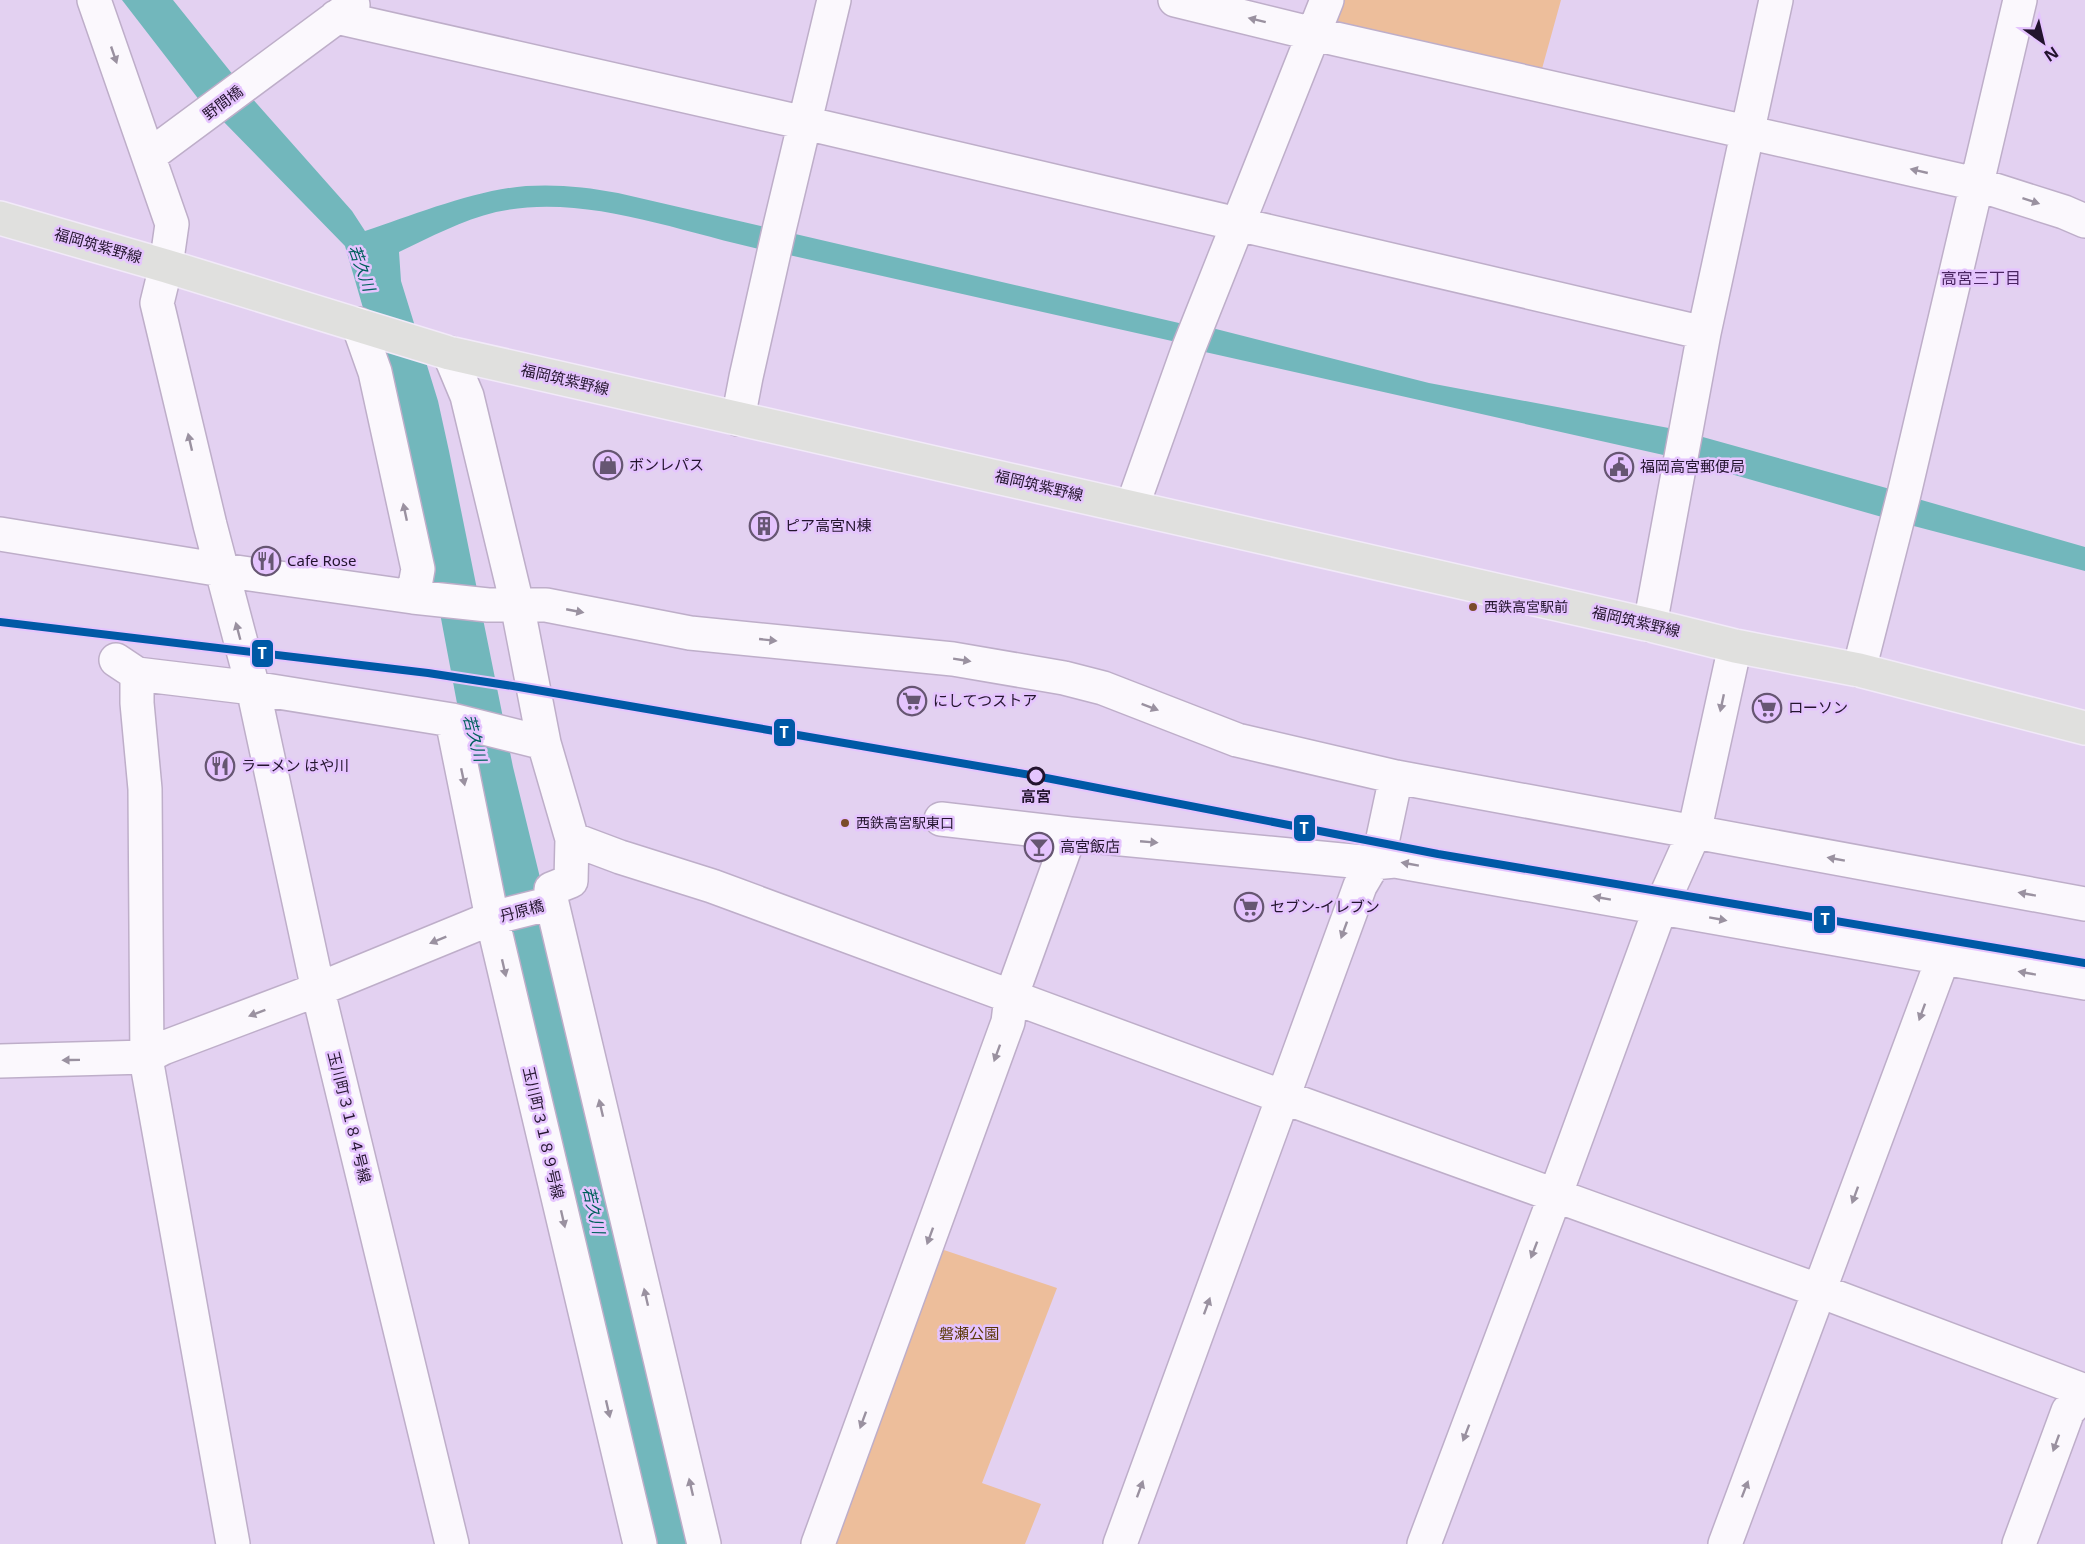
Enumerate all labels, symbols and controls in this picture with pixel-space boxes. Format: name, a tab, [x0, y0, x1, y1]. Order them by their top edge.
north arrow	[2013, 12, 2073, 72]
one-way arrow	[1248, 14, 1266, 24]
text: N	[2040, 42, 2063, 67]
one-way arrow	[110, 46, 120, 64]
street label: 野間橋	[198, 81, 246, 124]
one-way arrow	[1910, 166, 1929, 176]
one-way arrow	[2022, 197, 2040, 207]
street label: 福岡筑紫野線	[52, 223, 144, 267]
water label: 若久川	[343, 242, 381, 296]
district label: 高宮三丁目	[1941, 267, 2021, 289]
street label: 福岡筑紫野線	[519, 359, 611, 399]
one-way arrow	[185, 433, 195, 452]
shop icon: ボンレパス	[592, 449, 624, 481]
public building icon: 福岡高宮郵便局	[1603, 451, 1635, 483]
place label: ボンレパス	[629, 454, 704, 474]
place label: 福岡高宮郵便局	[1640, 456, 1745, 476]
street label: 福岡筑紫野線	[993, 465, 1085, 505]
one-way arrow	[400, 502, 410, 521]
building icon: ピア高宮N棟	[748, 510, 780, 542]
place label: ピア高宮N棟	[785, 515, 871, 535]
restaurant icon: Cafe Rose	[250, 545, 282, 577]
place label: Cafe Rose	[287, 550, 356, 570]
place label: 西鉄高宮駅前	[1484, 597, 1568, 616]
marker: 西鉄高宮駅前	[1467, 601, 1479, 613]
street label: 福岡筑紫野線	[1590, 601, 1682, 641]
one-way arrow	[566, 607, 585, 616]
one-way arrow	[233, 622, 242, 640]
one-way arrow	[758, 635, 777, 645]
line badge: T	[251, 639, 274, 668]
text: T	[257, 642, 267, 664]
one-way arrow	[952, 656, 971, 665]
supermarket icon: にしてつストア	[896, 685, 928, 717]
place label: にしてつストア	[933, 690, 1037, 710]
supermarket icon: ローソン	[1751, 692, 1783, 724]
one-way arrow	[1717, 694, 1727, 713]
place label: ローソン	[1788, 697, 1848, 717]
one-way arrow	[1141, 703, 1159, 712]
water label: 若久川	[458, 712, 492, 766]
line badge: T	[773, 718, 796, 747]
text: T	[779, 721, 789, 743]
restaurant icon: ラーメン はや川	[204, 750, 236, 782]
place label: ラーメン はや川	[241, 755, 349, 775]
marker: 高宮	[1027, 767, 1045, 785]
one-way arrow	[459, 768, 469, 786]
place label: 高宮	[1021, 786, 1051, 806]
place label: 西鉄高宮駅東口	[856, 813, 954, 832]
line badge: T	[1293, 814, 1316, 842]
marker: 西鉄高宮駅東口	[839, 817, 851, 829]
text: T	[1299, 817, 1309, 839]
bar icon: 高宮飯店	[1023, 831, 1055, 863]
place label: 高宮飯店	[1060, 836, 1120, 856]
one-way arrow	[1140, 837, 1159, 847]
one-way arrow	[1826, 854, 1845, 863]
one-way arrow	[1401, 859, 1420, 868]
one-way arrow	[2018, 889, 2037, 898]
supermarket icon: セブン-イレブン	[1233, 891, 1265, 923]
one-way arrow	[1593, 893, 1612, 902]
street label: 丹原橋	[497, 895, 546, 926]
place label: セブン-イレブン	[1270, 896, 1380, 916]
line badge: T	[1813, 905, 1836, 934]
text: T	[1820, 908, 1830, 930]
one-way arrow	[1708, 914, 1727, 923]
one-way arrow	[1338, 921, 1348, 939]
one-way arrow	[429, 936, 447, 945]
one-way arrow	[500, 959, 509, 978]
one-way arrow	[2018, 968, 2037, 977]
one-way arrow	[1917, 1004, 1927, 1022]
one-way arrow	[248, 1008, 266, 1018]
one-way arrow	[991, 1044, 1001, 1062]
street label: 玉川町３１８４号線	[324, 1049, 376, 1185]
one-way arrow	[61, 1055, 80, 1064]
street label: 玉川町３１８９号線	[519, 1065, 569, 1201]
one-way arrow	[595, 1098, 605, 1117]
water label: 若久川	[578, 1184, 611, 1238]
one-way arrow	[1850, 1187, 1860, 1205]
one-way arrow	[559, 1210, 569, 1228]
one-way arrow	[925, 1228, 935, 1246]
one-way arrow	[1529, 1241, 1539, 1259]
one-way arrow	[640, 1288, 650, 1307]
one-way arrow	[1202, 1297, 1212, 1315]
park label: 磐瀬公園	[939, 1323, 999, 1343]
one-way arrow	[603, 1399, 613, 1418]
one-way arrow	[858, 1411, 868, 1429]
one-way arrow	[1460, 1424, 1470, 1442]
one-way arrow	[2051, 1434, 2061, 1452]
one-way arrow	[685, 1478, 695, 1496]
one-way arrow	[1136, 1480, 1145, 1498]
one-way arrow	[1741, 1480, 1751, 1498]

